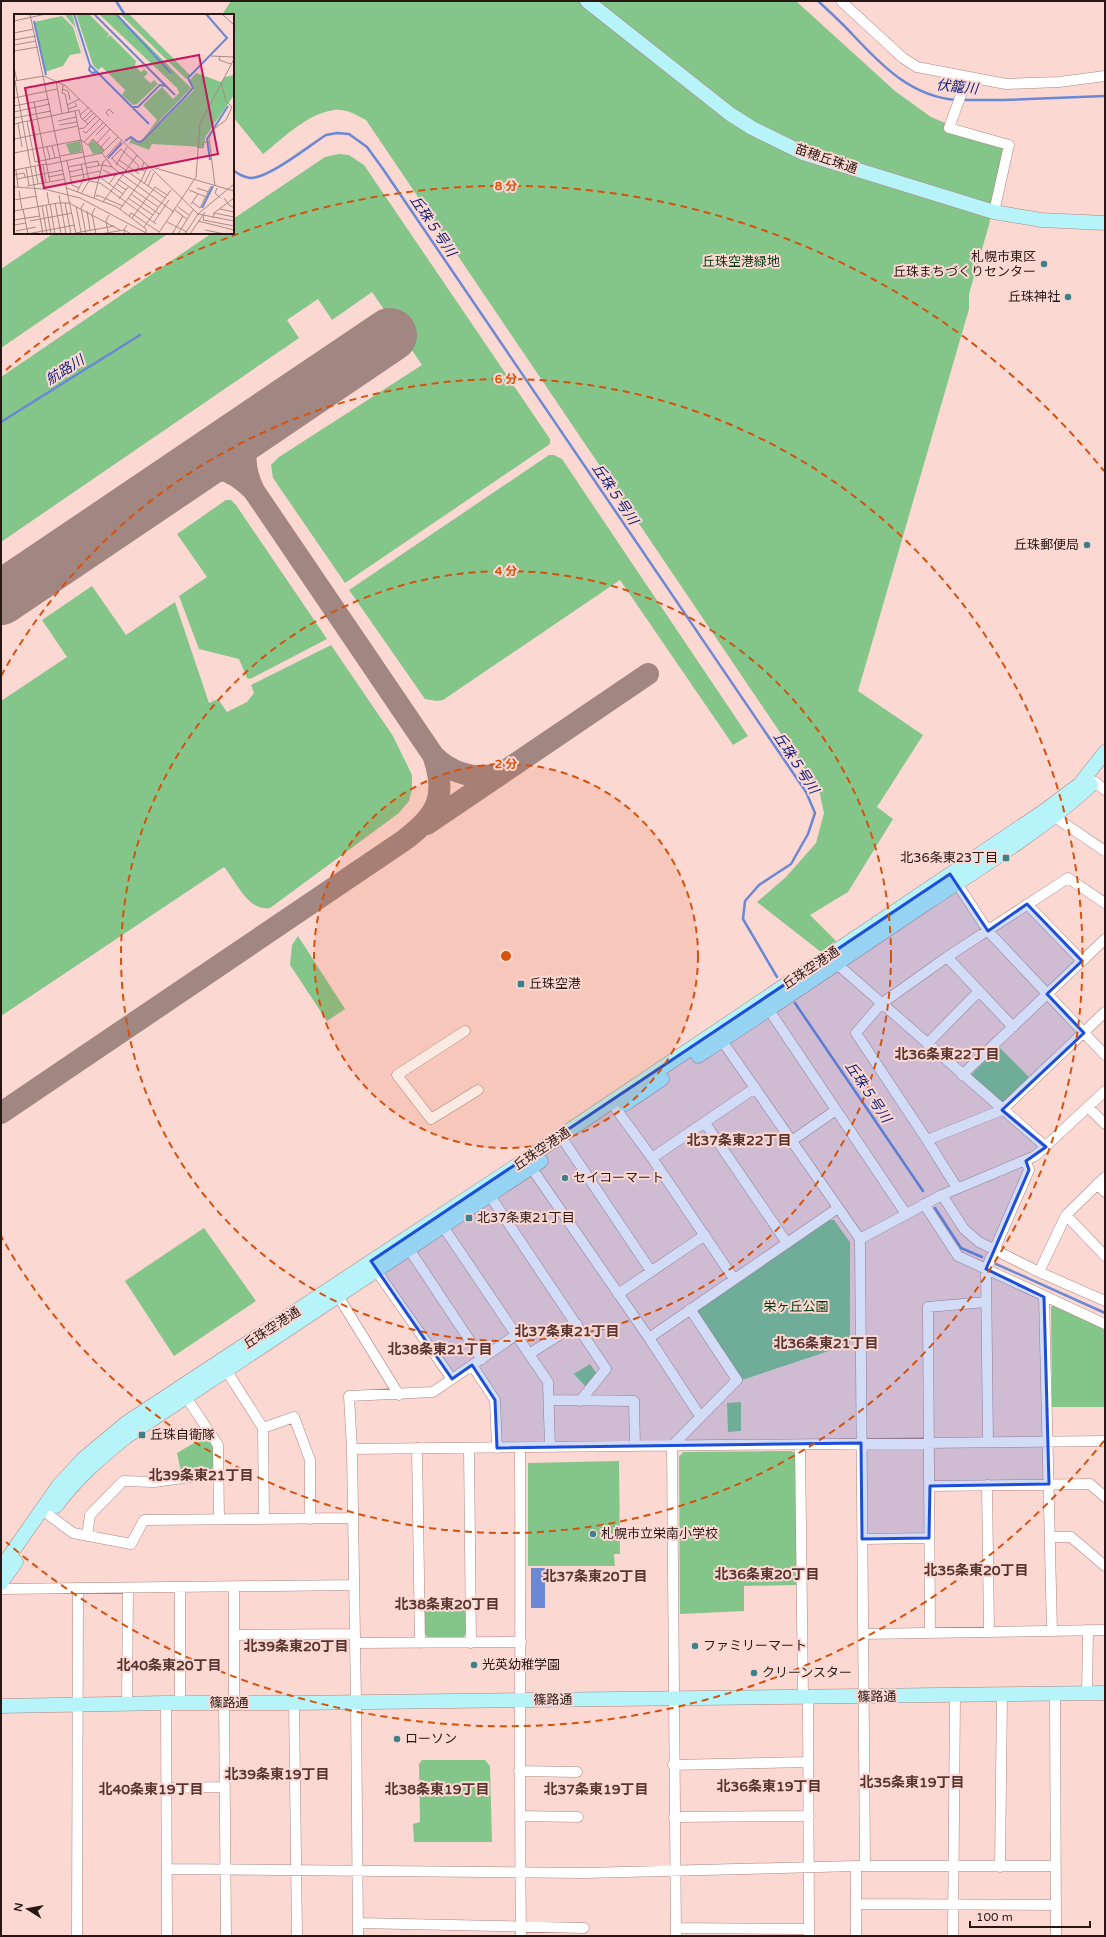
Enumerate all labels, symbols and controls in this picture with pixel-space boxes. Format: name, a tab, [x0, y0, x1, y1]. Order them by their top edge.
inset map	[14, 14, 234, 234]
water label: 伏籠川	[935, 76, 981, 98]
street label: 苗穂丘珠通	[793, 141, 859, 177]
text: 8 分	[495, 179, 517, 193]
water label: 丘珠５号川	[406, 192, 461, 261]
place label: 札幌市東区 丘珠まちづくりセンター	[893, 249, 1036, 280]
park label: 丘珠空港緑地	[702, 254, 780, 270]
marker: 札幌市東区 丘珠まちづくりセンター	[1039, 259, 1049, 269]
place label: 丘珠神社	[1008, 289, 1060, 305]
marker: 丘珠神社	[1063, 292, 1073, 302]
water label: 航路川	[43, 351, 89, 388]
text: 6 分	[495, 372, 517, 386]
water label: 丘珠５号川	[588, 460, 643, 529]
place label: 丘珠郵便局	[1014, 537, 1079, 553]
marker: 丘珠郵便局	[1082, 540, 1092, 550]
text: 4 分	[495, 564, 517, 578]
water label: 丘珠５号川	[770, 729, 823, 799]
text: 2 分	[495, 757, 517, 771]
place label: 北36条東23丁目	[900, 850, 998, 866]
marker: 北36条東23丁目	[1001, 853, 1011, 863]
street label: 丘珠空港通	[780, 943, 842, 993]
centre of rings	[499, 949, 513, 963]
place label: 丘珠空港	[529, 976, 581, 992]
marker: 丘珠空港	[516, 979, 526, 989]
district label: 北36条東22丁目	[894, 1046, 1000, 1063]
water label: 丘珠５号川	[841, 1058, 896, 1127]
street label: 丘珠空港通	[511, 1124, 573, 1174]
district label: 北37条東22丁目	[686, 1132, 792, 1149]
place label: セイコーマート	[573, 1170, 664, 1186]
marker: セイコーマート	[560, 1173, 570, 1183]
place label: 北37条東21丁目	[477, 1210, 575, 1226]
marker: 北37条東21丁目	[464, 1213, 474, 1223]
park label: 栄ヶ丘公園	[763, 1299, 829, 1315]
street label: 丘珠空港通	[240, 1304, 304, 1352]
district label: 北37条東21丁目	[514, 1323, 620, 1340]
district label: 北36条東21丁目	[773, 1335, 879, 1352]
district label: 北38条東21丁目	[387, 1341, 493, 1358]
place label: 丘珠自衛隊	[150, 1427, 215, 1443]
marker: 丘珠自衛隊	[137, 1430, 147, 1440]
district label: 北39条東21丁目	[148, 1467, 254, 1484]
place label: 札幌市立栄南小学校	[601, 1526, 718, 1542]
marker: 札幌市立栄南小学校	[588, 1529, 598, 1539]
district label: 北35条東20丁目	[923, 1562, 1029, 1579]
district label: 北36条東20丁目	[714, 1566, 820, 1583]
district label: 北37条東20丁目	[542, 1568, 648, 1585]
district label: 北38条東20丁目	[394, 1596, 500, 1613]
district label: 北39条東20丁目	[243, 1638, 349, 1655]
place label: ファミリーマート	[703, 1638, 807, 1654]
marker: ファミリーマート	[690, 1641, 700, 1651]
district label: 北40条東20丁目	[116, 1657, 222, 1674]
place label: 光英幼稚学園	[482, 1657, 560, 1673]
marker: 光英幼稚学園	[469, 1660, 479, 1670]
place label: クリーンスター	[762, 1665, 852, 1681]
marker: クリーンスター	[749, 1668, 759, 1678]
street label: 篠路通	[857, 1689, 897, 1705]
street label: 篠路通	[533, 1692, 573, 1708]
street label: 篠路通	[209, 1695, 249, 1711]
place label: ローソン	[405, 1731, 457, 1747]
marker: ローソン	[392, 1734, 402, 1744]
district label: 北39条東19丁目	[224, 1766, 330, 1783]
district label: 北35条東19丁目	[859, 1774, 965, 1791]
district label: 北36条東19丁目	[716, 1778, 822, 1795]
district label: 北40条東19丁目	[98, 1781, 204, 1798]
district label: 北38条東19丁目	[384, 1781, 490, 1798]
district label: 北37条東19丁目	[543, 1781, 649, 1798]
north arrow	[8, 1889, 48, 1929]
text: N	[11, 1902, 26, 1913]
scale bar	[970, 1903, 1090, 1929]
text: 100 m	[976, 1910, 1013, 1924]

